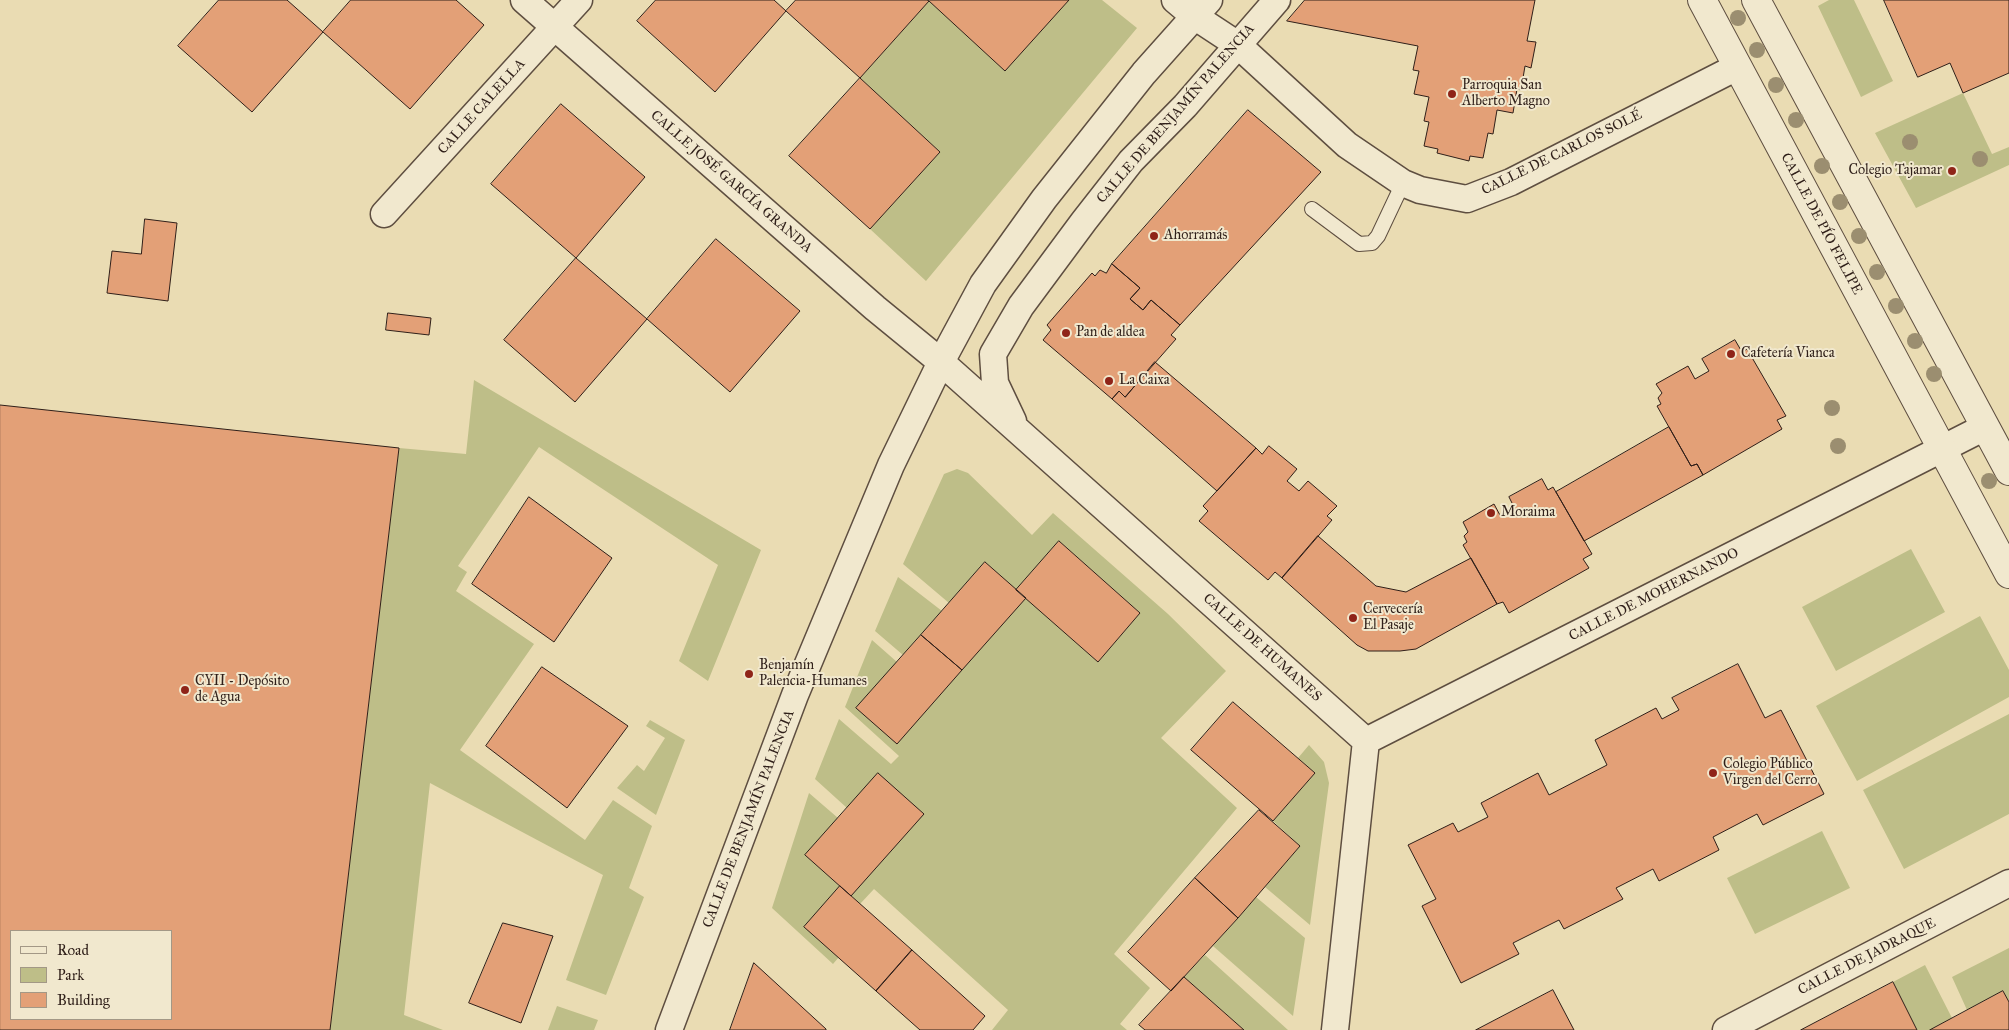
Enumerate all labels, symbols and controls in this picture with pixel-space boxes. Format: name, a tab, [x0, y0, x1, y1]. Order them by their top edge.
street label: CALLE DE BENJAMÍN PALENCIA	[1094, 21, 1258, 207]
street label: CALLE CALELLA	[435, 56, 529, 158]
place label: Parroquia San Alberto Magno	[1462, 78, 1550, 110]
marker: Parroquia San Alberto Magno	[1446, 88, 1458, 100]
street label: CALLE JOSÉ GARCÍA GRANDA	[647, 107, 815, 257]
street label: CALLE DE CARLOS SOLÉ	[1479, 107, 1645, 199]
street label: CALLE DE PÍO FELIPE	[1777, 150, 1865, 298]
place label: Colegio Tajamar	[1848, 163, 1942, 179]
marker: Colegio Tajamar	[1946, 165, 1958, 177]
place label: Ahorramás	[1164, 228, 1227, 244]
marker: Ahorramás	[1148, 230, 1160, 242]
place label: Pan de aldea	[1076, 325, 1145, 341]
marker: Pan de aldea	[1060, 327, 1072, 339]
place label: Cafetería Vianca	[1741, 346, 1835, 362]
marker: Cafetería Vianca	[1725, 348, 1737, 360]
place label: La Caixa	[1119, 373, 1170, 389]
marker: La Caixa	[1103, 375, 1115, 387]
place label: Moraima	[1501, 505, 1555, 521]
marker: Moraima	[1485, 507, 1497, 519]
street label: CALLE DE MOHERNANDO	[1566, 545, 1742, 645]
street label: CALLE DE HUMANES	[1199, 590, 1325, 706]
place label: Cervecería El Pasaje	[1363, 602, 1423, 634]
marker: Cervecería El Pasaje	[1347, 612, 1359, 624]
place label: Benjamín Palencia-Humanes	[759, 658, 867, 690]
marker: Benjamín Palencia-Humanes	[743, 668, 755, 680]
place label: CYII - Depósito de Agua	[195, 674, 289, 706]
marker: CYII - Depósito de Agua	[179, 684, 191, 696]
street label: CALLE DE BENJAMÍN PALENCIA	[700, 708, 798, 930]
place label: Colegio Público Virgen del Cerro	[1723, 757, 1817, 790]
marker: Colegio Público Virgen del Cerro	[1707, 767, 1719, 779]
street label: CALLE DE JADRAQUE	[1795, 915, 1939, 999]
legend	[10, 930, 172, 1020]
text: Road	[57, 941, 89, 959]
text: Park	[57, 966, 84, 984]
text: Building	[57, 991, 110, 1009]

